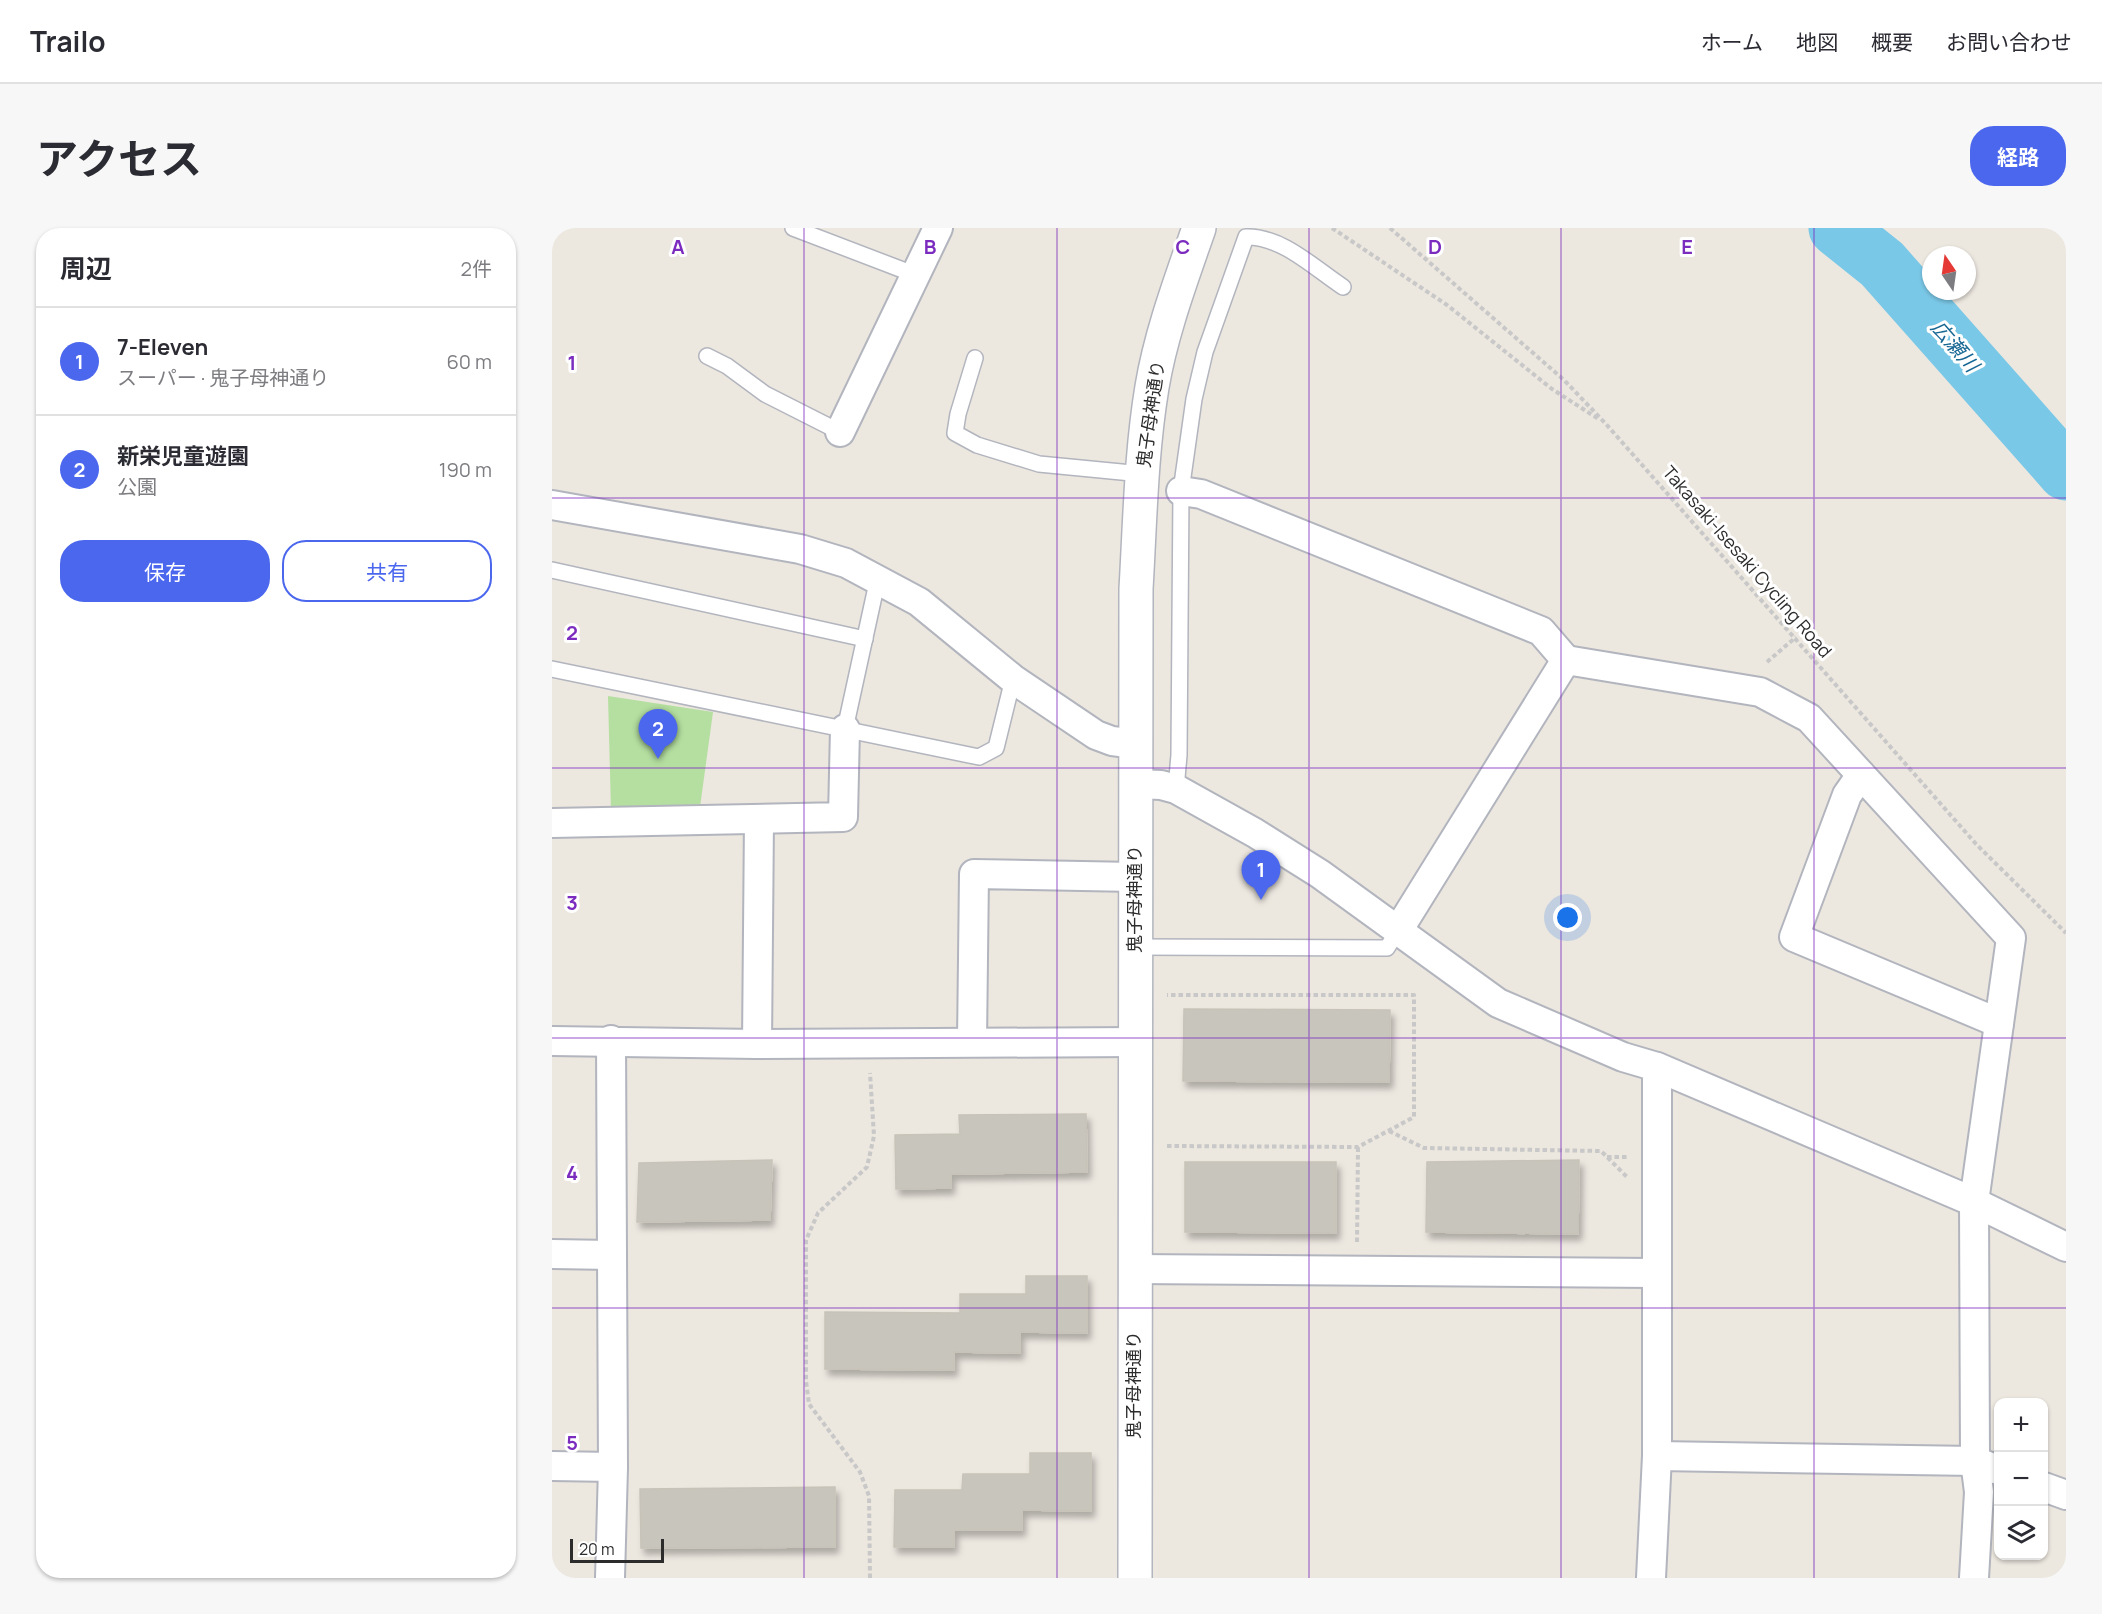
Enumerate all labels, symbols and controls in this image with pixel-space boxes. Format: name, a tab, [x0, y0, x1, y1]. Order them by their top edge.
text: Trailo	[30, 22, 106, 60]
text: ホーム	[1701, 28, 1763, 56]
text: 地図	[1796, 28, 1838, 56]
text: 概要	[1871, 28, 1913, 56]
text: お問い合わせ	[1946, 28, 2072, 56]
button: 経路	[1970, 126, 2066, 186]
text: アクセス	[36, 129, 202, 187]
text: A	[671, 233, 685, 260]
text: B	[924, 233, 937, 260]
text: C	[1176, 233, 1190, 260]
text: D	[1428, 233, 1442, 260]
text: E	[1681, 233, 1693, 260]
north arrow	[1922, 246, 1976, 300]
text: 周辺	[60, 250, 112, 286]
text: 2件	[461, 255, 492, 282]
water label: 広瀬川	[1926, 314, 1987, 379]
text: 7-Eleven	[117, 332, 208, 362]
text: 1	[75, 348, 84, 375]
text: 60 m	[446, 348, 492, 375]
text: 1	[568, 349, 576, 376]
street label: 鬼子母神通り	[1131, 359, 1169, 469]
text: スーパー · 鬼子母神通り	[117, 364, 329, 391]
text: 新栄児童遊園	[117, 441, 249, 471]
text: 2	[74, 456, 85, 483]
text: 190 m	[439, 456, 492, 483]
street label: Takasaki-Isesaki Cycling Road	[1658, 460, 1838, 662]
text: 公園	[117, 473, 157, 500]
button: 保存	[60, 540, 270, 602]
button: 共有	[282, 540, 492, 602]
text: 2	[566, 619, 578, 646]
pin: 2	[638, 710, 678, 759]
street label: 鬼子母神通り	[1122, 845, 1146, 953]
pin: 1	[1242, 850, 1280, 900]
text: 3	[566, 889, 578, 916]
your location	[1553, 903, 1582, 932]
text: 4	[566, 1159, 578, 1186]
street label: 鬼子母神通り	[1121, 1331, 1145, 1439]
map controls	[1994, 1398, 2048, 1560]
button: +	[1994, 1398, 2048, 1452]
text: 5	[566, 1429, 578, 1456]
button: −	[1994, 1452, 2048, 1506]
button: layers	[1994, 1506, 2048, 1560]
scale bar	[570, 1536, 664, 1564]
text: 20 m	[579, 1538, 615, 1560]

